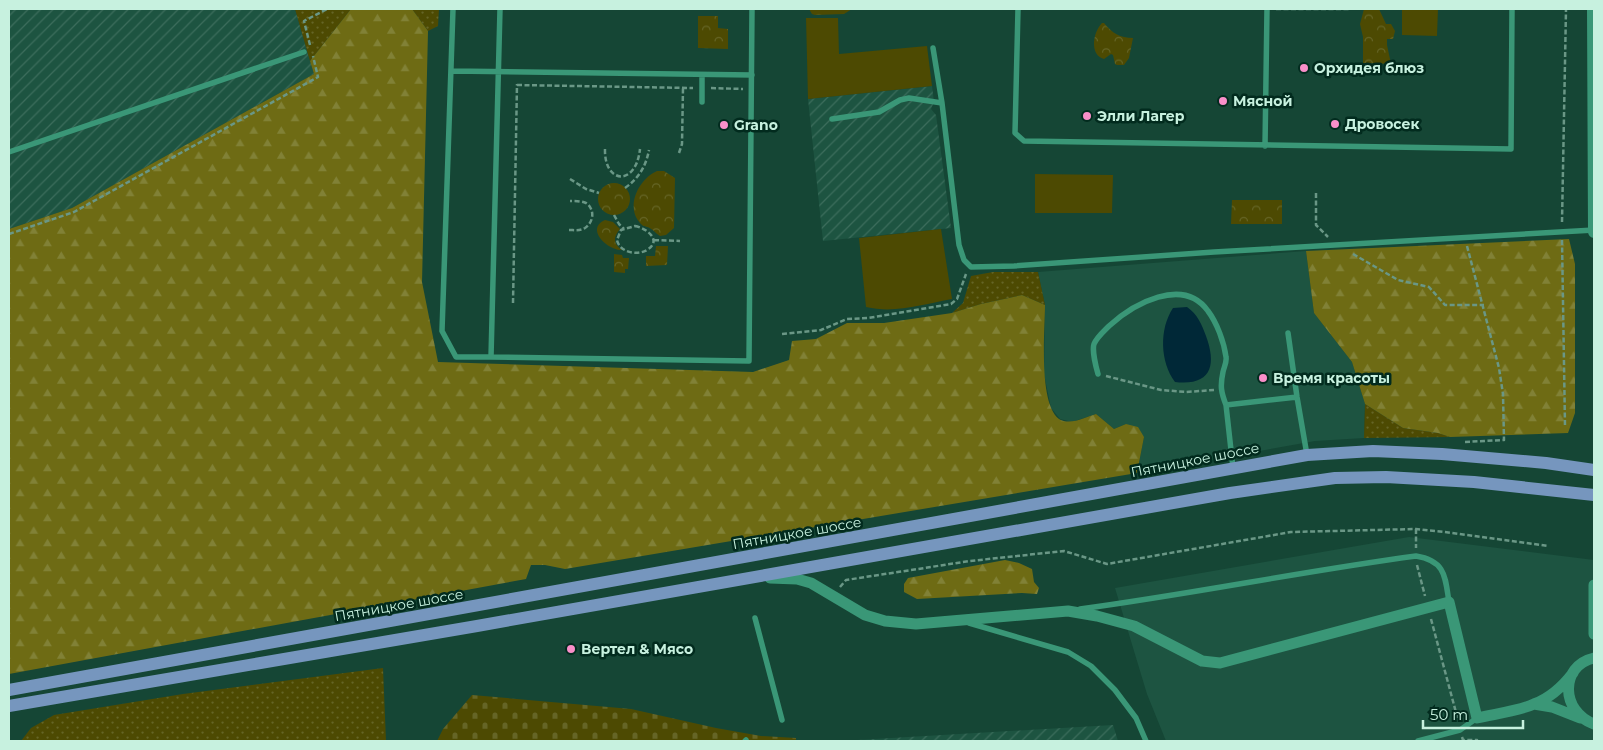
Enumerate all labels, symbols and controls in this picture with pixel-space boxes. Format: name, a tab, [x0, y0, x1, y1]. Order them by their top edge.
place label: Орхидея блюз	[1314, 59, 1424, 77]
marker: Орхидея блюз	[1298, 62, 1310, 74]
place label: Мясной	[1233, 92, 1292, 110]
marker: Мясной	[1217, 95, 1229, 107]
place label: Элли Лагер	[1097, 107, 1185, 125]
marker: Элли Лагер	[1081, 110, 1093, 122]
place label: Дровосек	[1345, 115, 1420, 133]
place label: Grano	[734, 116, 778, 134]
marker: Дровосек	[1329, 118, 1341, 130]
marker: Grano	[718, 119, 730, 131]
place label: Время красоты	[1273, 369, 1390, 387]
marker: Время красоты	[1257, 372, 1269, 384]
street label: Пятницкое шоссе	[1129, 439, 1261, 481]
street label: Пятницкое шоссе	[731, 513, 863, 553]
street label: Пятницкое шоссе	[333, 585, 465, 625]
place label: Вертел & Мясо	[581, 640, 693, 658]
marker: Вертел & Мясо	[565, 643, 577, 655]
scale bar	[1423, 698, 1523, 730]
text: 50 m	[1430, 705, 1468, 724]

